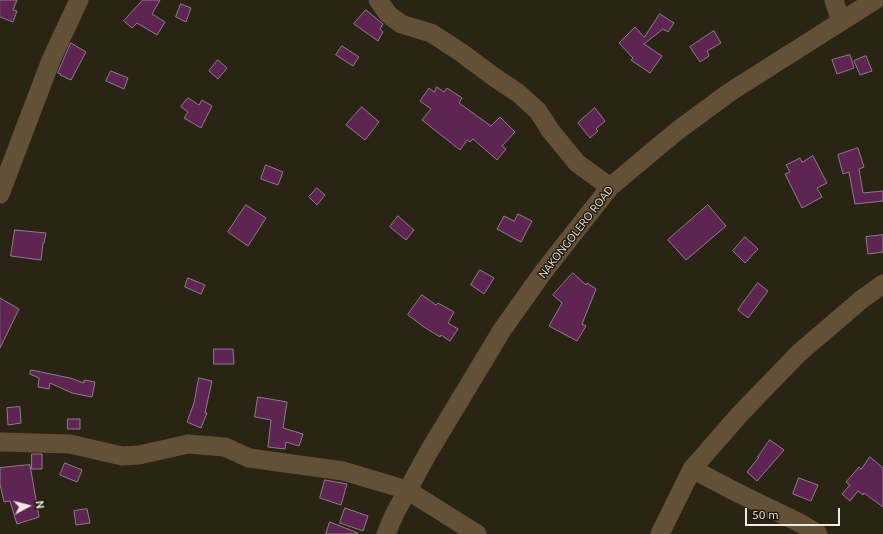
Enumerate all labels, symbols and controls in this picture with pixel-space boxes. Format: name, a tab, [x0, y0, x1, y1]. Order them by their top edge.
street label: NAKONGOLERO ROAD	[536, 183, 616, 281]
north arrow	[8, 486, 48, 526]
text: N	[33, 500, 46, 509]
scale bar	[747, 500, 842, 526]
text: 50 m	[752, 508, 779, 521]

